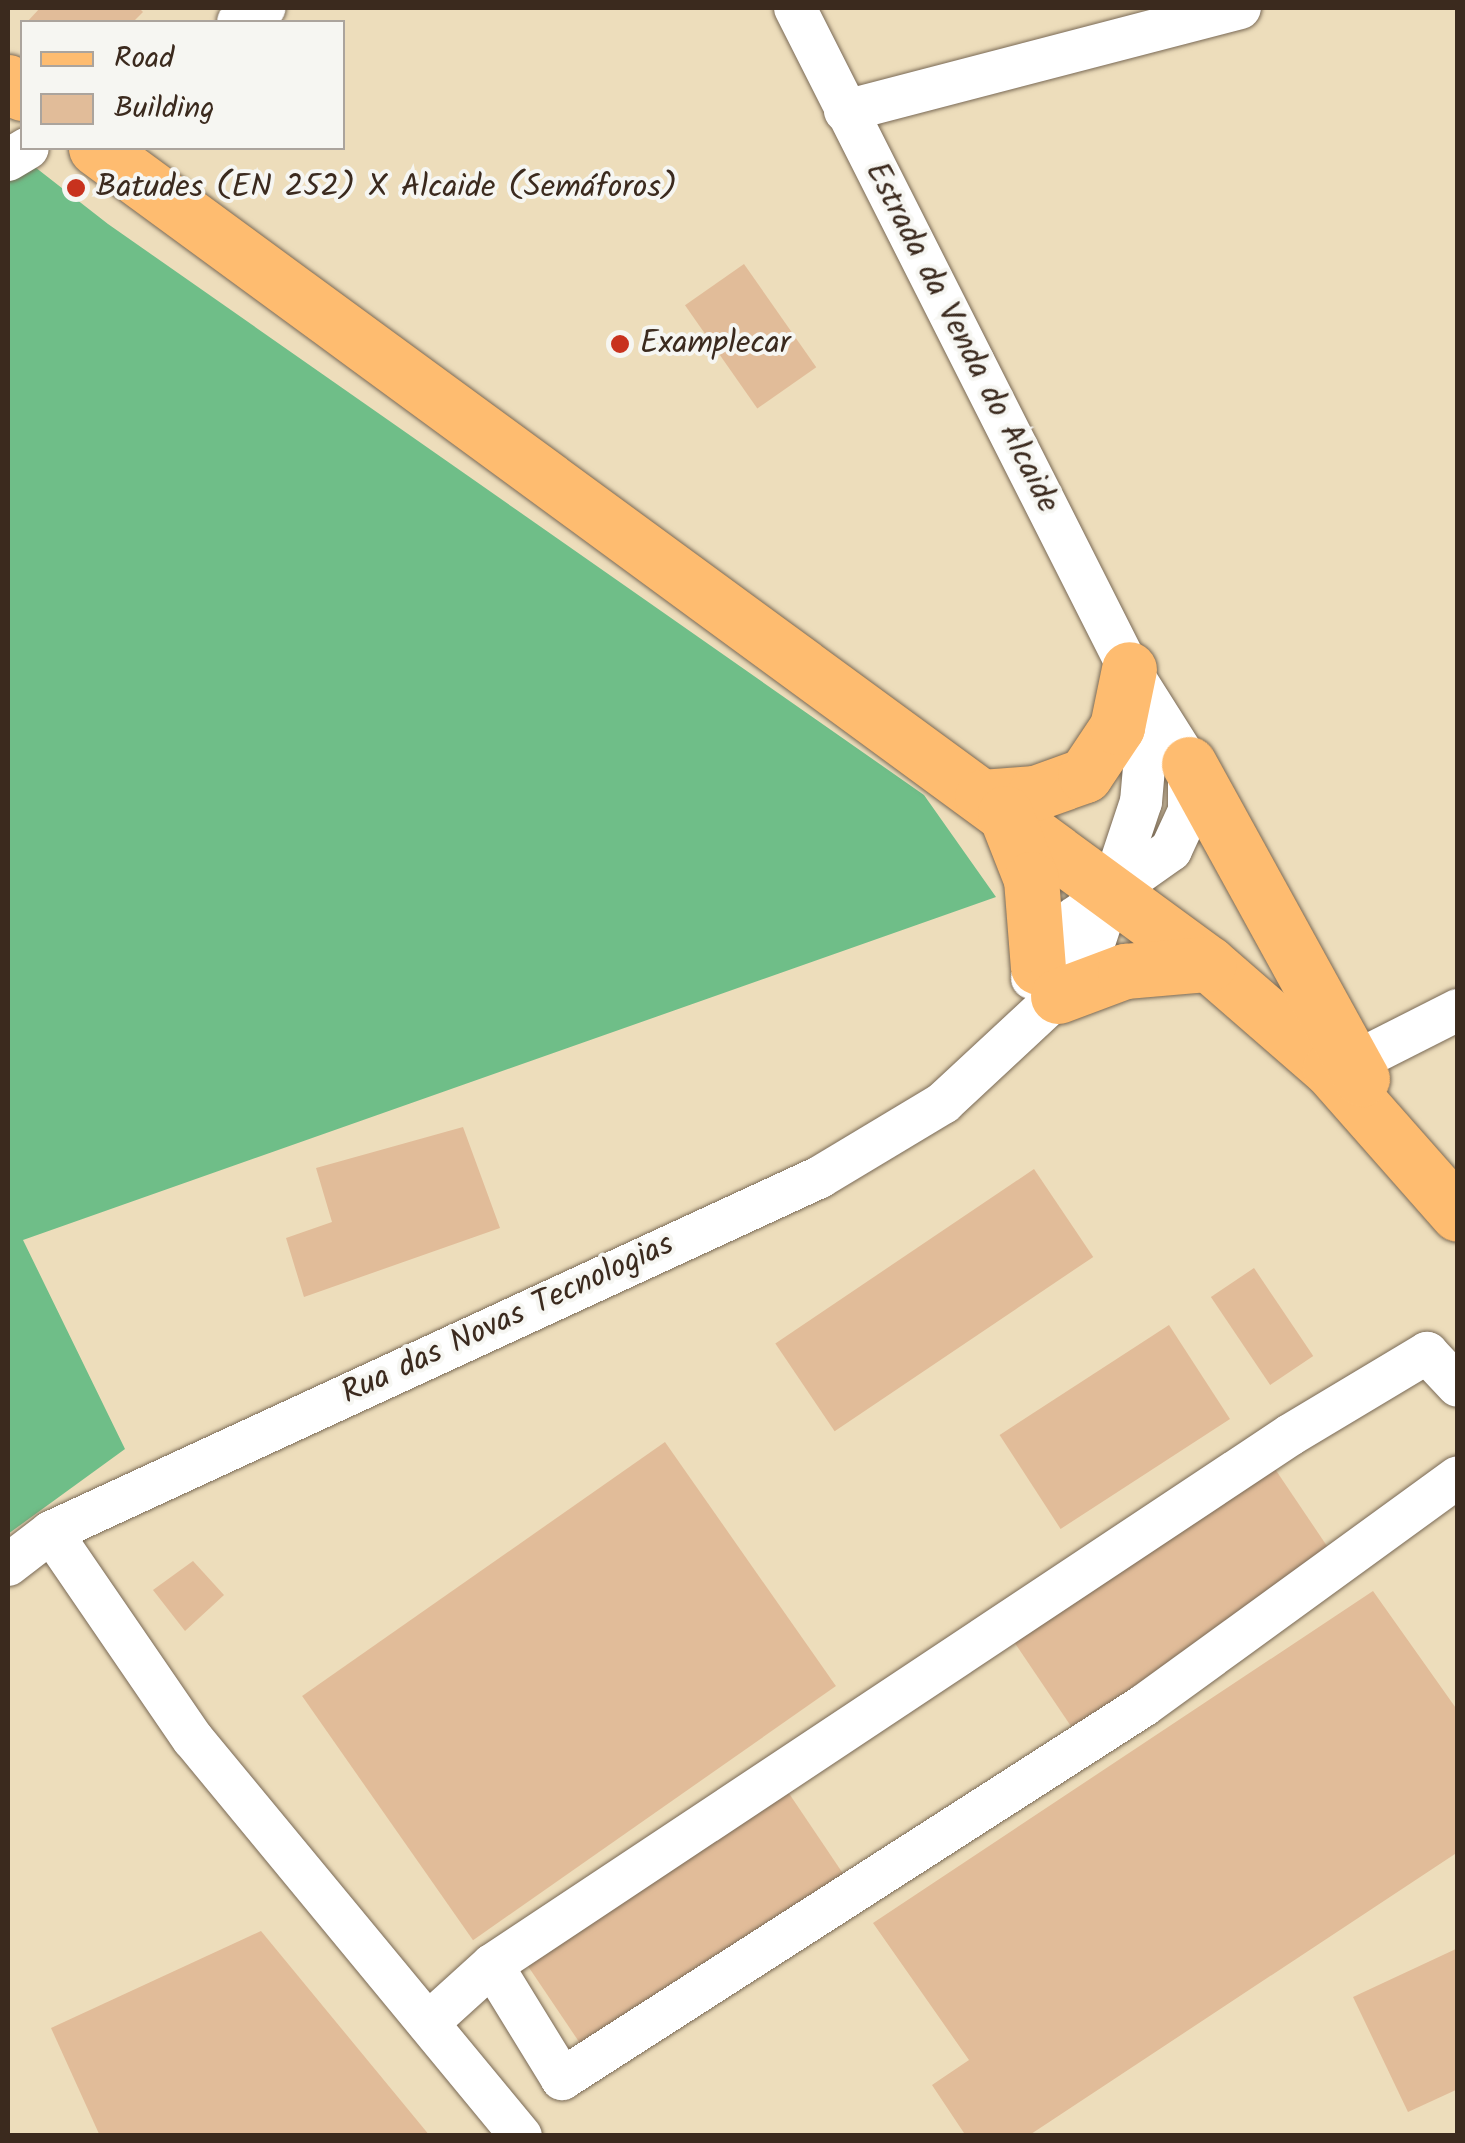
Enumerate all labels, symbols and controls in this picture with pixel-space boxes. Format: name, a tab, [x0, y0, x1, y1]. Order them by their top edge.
legend	[20, 20, 345, 150]
text: Road	[114, 35, 174, 83]
text: Building	[114, 85, 214, 133]
street label: Estrada da Venda do Alcaide	[856, 156, 1066, 520]
place label: Batudes (EN 252) X Alcaide (Semáforos)	[96, 169, 677, 207]
marker: Batudes (EN 252) X Alcaide (Semáforos)	[65, 177, 87, 199]
place label: Examplecar	[640, 325, 790, 363]
marker: Examplecar	[609, 333, 631, 355]
street label: Rua das Novas Tecnologias	[336, 1226, 680, 1414]

